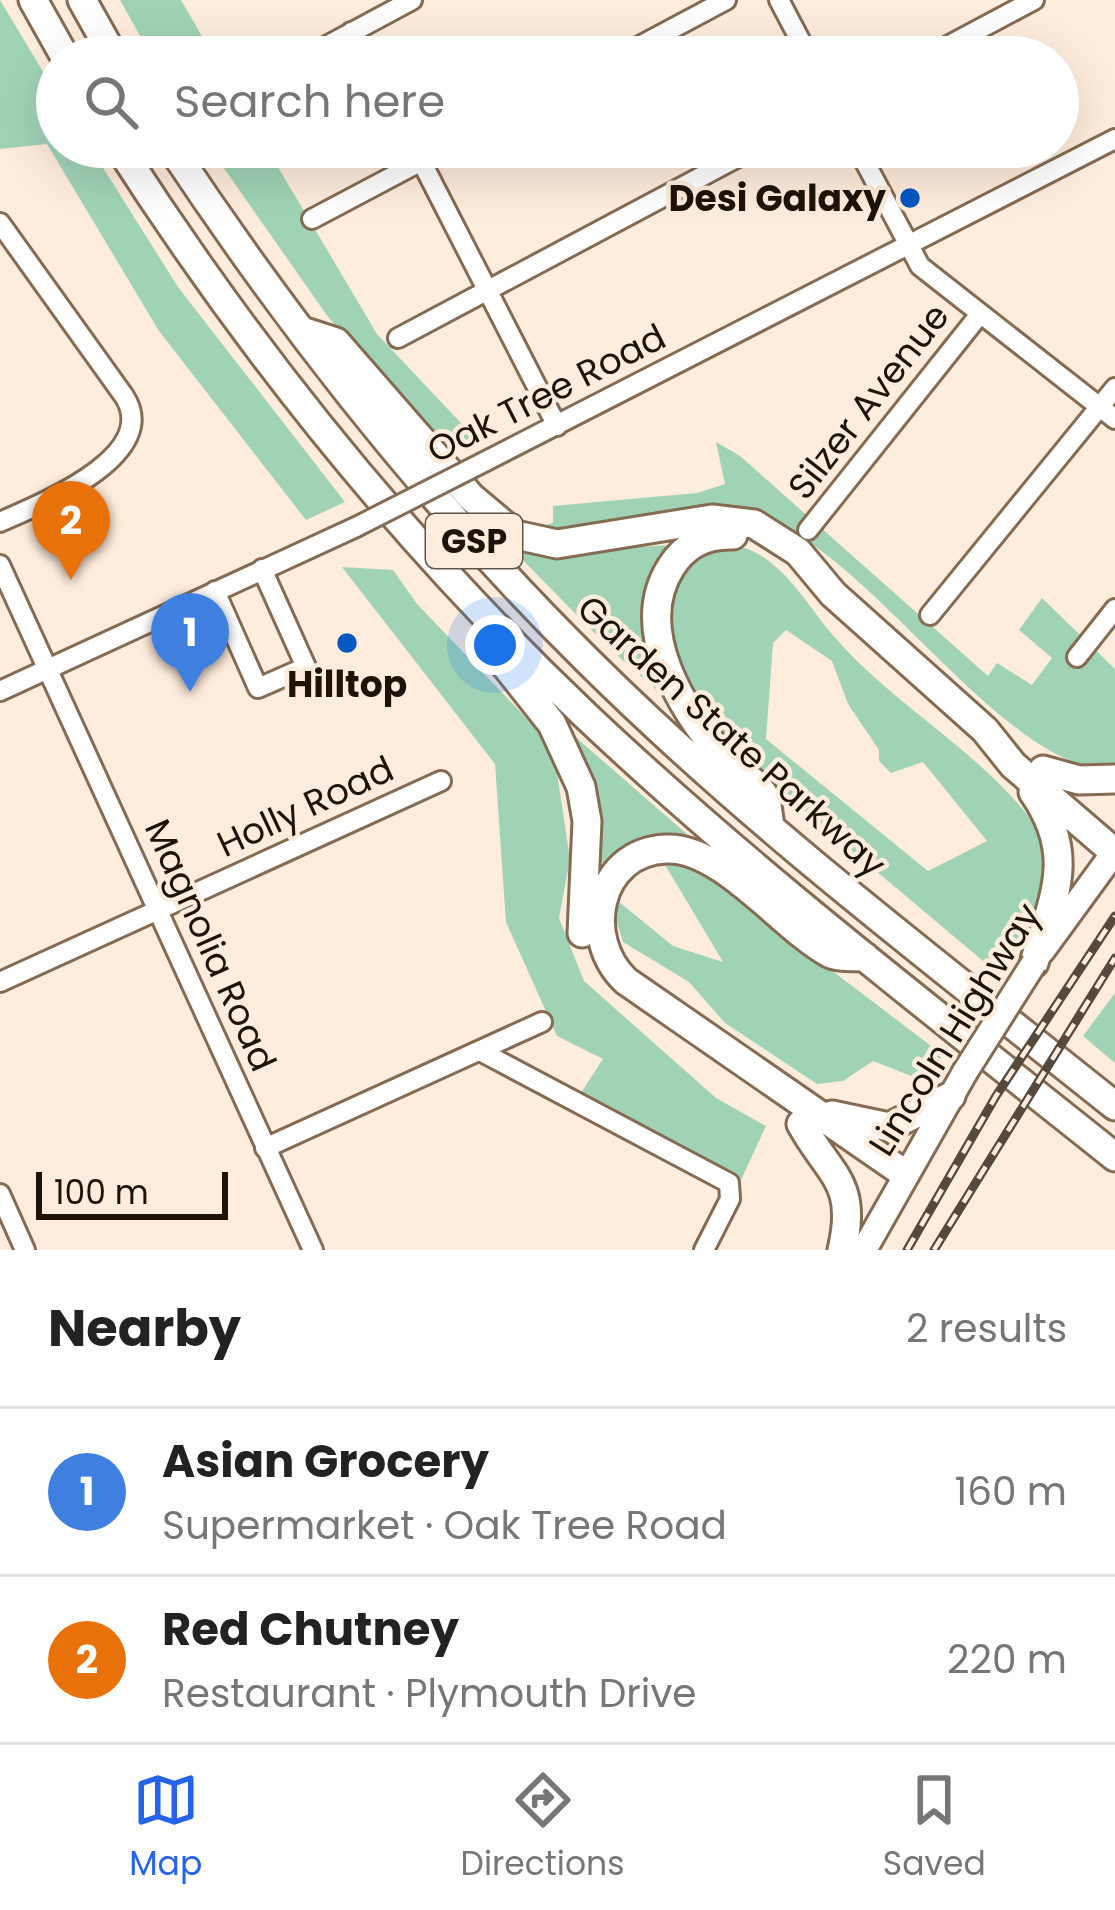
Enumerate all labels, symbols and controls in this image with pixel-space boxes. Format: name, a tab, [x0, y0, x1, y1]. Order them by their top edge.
search box	[36, 36, 1079, 168]
icon: search	[78, 69, 144, 135]
text: Search here	[174, 70, 445, 133]
place label: Desi Galaxy	[668, 173, 886, 224]
marker: Desi Galaxy	[897, 185, 923, 211]
street label: Silzer Avenue	[776, 293, 961, 510]
street label: Oak Tree Road	[418, 311, 674, 476]
pin: 2	[32, 481, 110, 580]
road number: GSP	[426, 514, 522, 568]
street label: Garden State Parkway	[566, 584, 897, 889]
pin: 1	[151, 593, 229, 692]
your location	[465, 615, 525, 675]
marker: Hilltop	[334, 630, 360, 656]
place label: Hilltop	[287, 659, 407, 710]
street label: Holly Road	[209, 743, 402, 870]
street label: Magnolia Road	[132, 811, 289, 1079]
street label: Lincoln Highway	[856, 893, 1053, 1165]
scale bar	[36, 1166, 228, 1219]
text: 100 m	[54, 1169, 149, 1216]
text: Nearby	[48, 1292, 241, 1364]
text: 2 results	[906, 1301, 1067, 1356]
text: Asian Grocery	[162, 1430, 489, 1493]
text: 1	[80, 1464, 94, 1519]
text: 160 m	[955, 1464, 1067, 1519]
text: Supermarket · Oak Tree Road	[162, 1498, 727, 1553]
text: Red Chutney	[162, 1598, 459, 1661]
text: 2	[76, 1632, 98, 1687]
text: 220 m	[947, 1632, 1067, 1687]
text: Restaurant · Plymouth Drive	[162, 1666, 697, 1721]
tab: Map	[129, 1767, 202, 1889]
tab: Directions	[461, 1767, 624, 1889]
tab: Saved	[883, 1767, 986, 1889]

